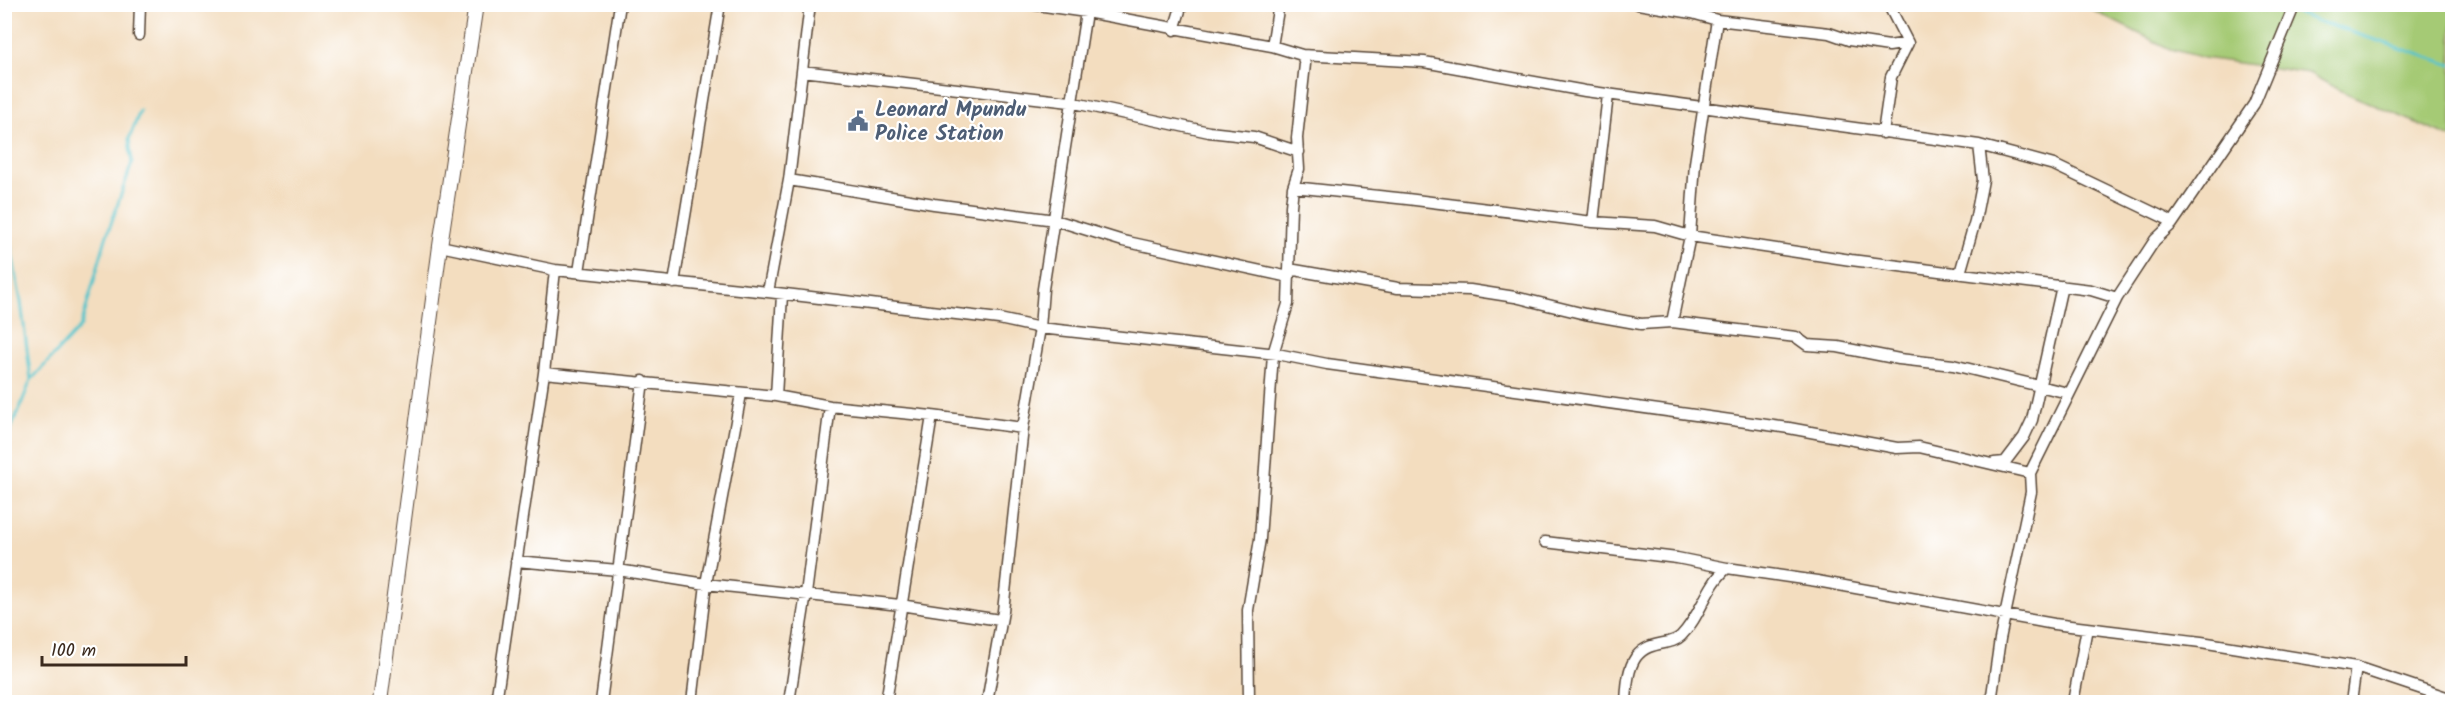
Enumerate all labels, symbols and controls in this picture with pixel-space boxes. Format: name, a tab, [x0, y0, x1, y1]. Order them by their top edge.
place label: Leonard Mpundu Police Station	[875, 94, 1027, 151]
public building icon: Leonard Mpundu Police Station	[846, 109, 870, 133]
scale bar	[42, 629, 186, 667]
text: 100 m	[51, 637, 96, 666]

